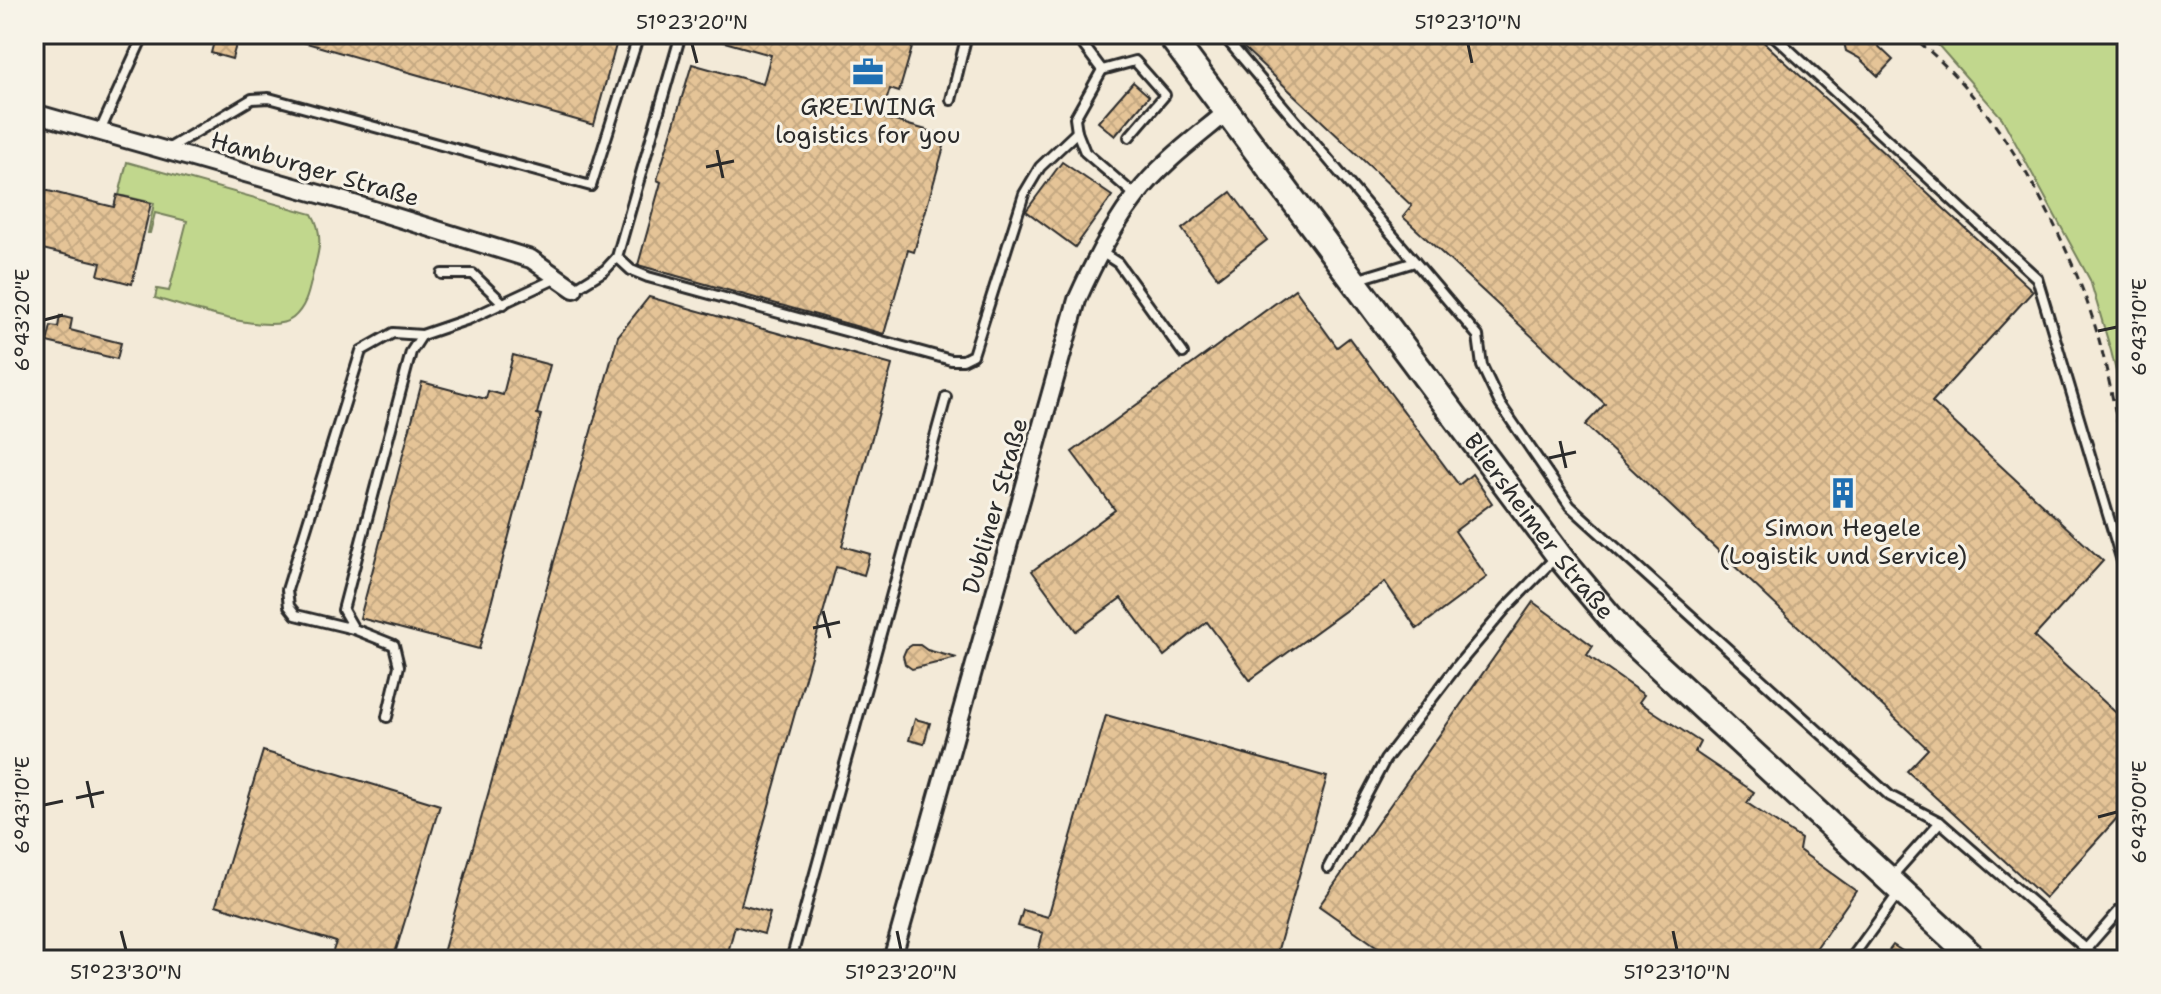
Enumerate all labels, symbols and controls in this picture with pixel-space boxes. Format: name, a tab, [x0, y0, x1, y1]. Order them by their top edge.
text: 51°23'20"N	[636, 9, 748, 35]
text: 51°23'10"N	[1415, 9, 1521, 35]
office icon: GREIWING logistics for you	[851, 55, 885, 89]
place label: GREIWING logistics for you	[775, 91, 961, 151]
street label: Hamburger Straße	[207, 124, 423, 214]
text: 6°43'20"E	[9, 268, 35, 372]
text: 6°43'10"E	[2126, 278, 2152, 376]
street label: Dubliner Straße	[955, 414, 1035, 598]
street label: Bliersheimer Straße	[1457, 426, 1622, 626]
building icon: Simon Hegele (Logistik und Service)	[1826, 476, 1860, 510]
place label: Simon Hegele (Logistik und Service)	[1719, 512, 1967, 572]
text: 6°43'10"E	[9, 756, 35, 854]
text: 6°43'00"E	[2126, 760, 2152, 864]
text: 51°23'30"N	[70, 959, 182, 985]
text: 51°23'20"N	[845, 959, 957, 985]
text: 51°23'10"N	[1624, 959, 1730, 985]

